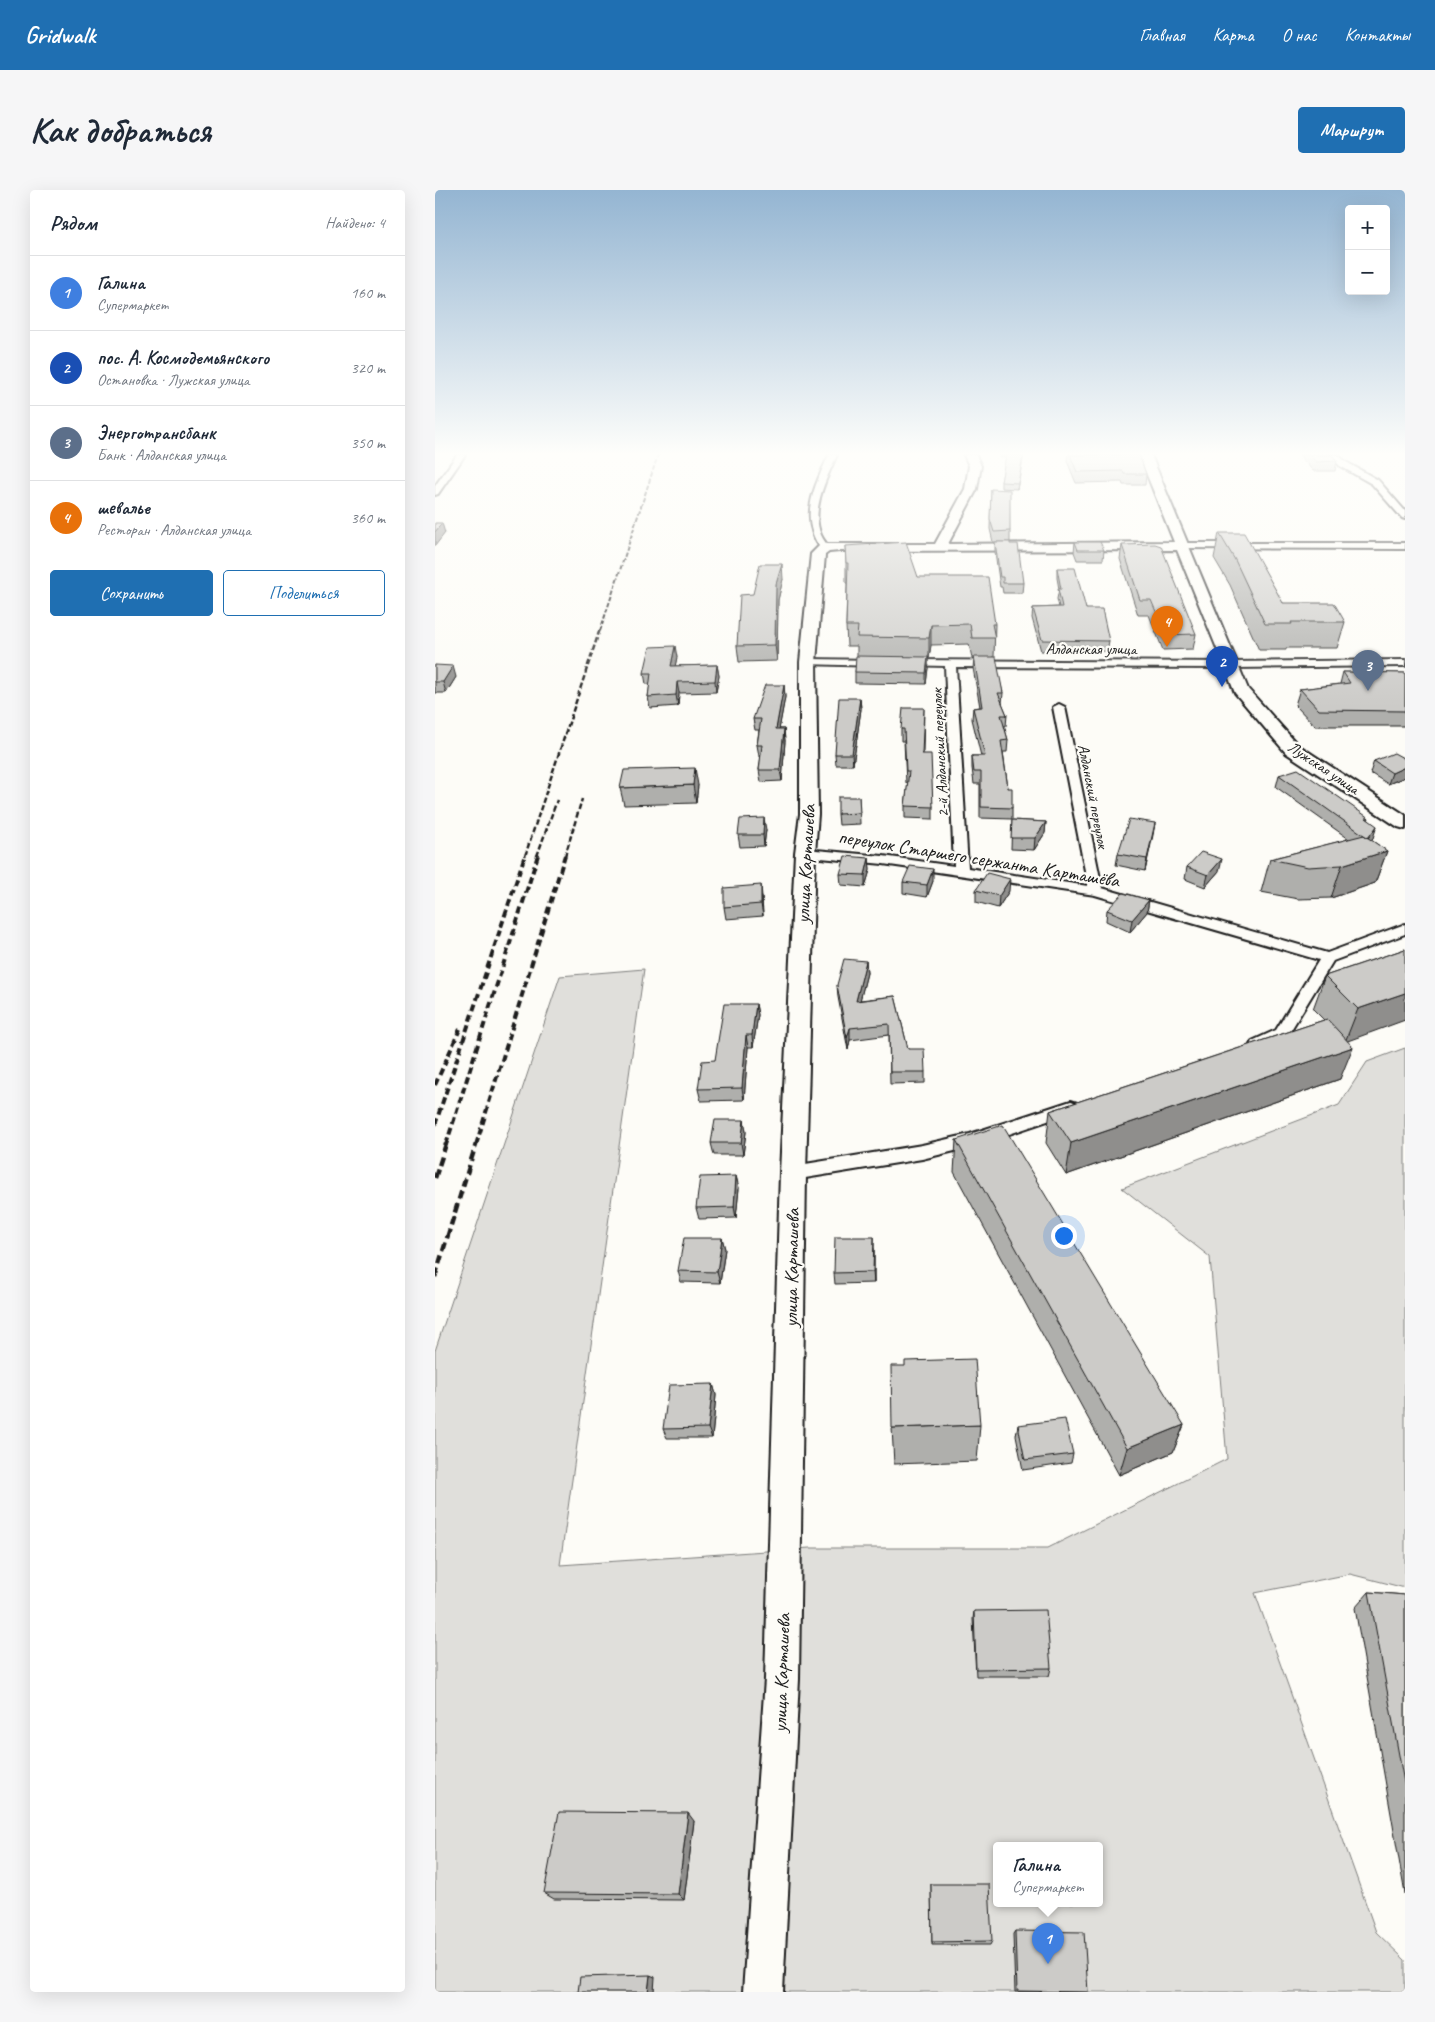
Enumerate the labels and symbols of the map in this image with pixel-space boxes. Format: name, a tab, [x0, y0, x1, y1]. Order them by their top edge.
pin: 4	[1151, 606, 1183, 647]
street label: Алданская улица	[1046, 639, 1138, 659]
pin: 2	[1206, 646, 1238, 687]
pin: 3	[1352, 650, 1384, 691]
street label: 2-й Алданский переулок	[927, 686, 953, 818]
street label: Лужская улица	[1284, 737, 1364, 800]
street label: Алданский переулок	[1073, 742, 1113, 852]
street label: улица Карташева	[790, 803, 821, 925]
street label: переулок Старшего сержанта Карташёва	[837, 824, 1122, 893]
street label: улица Карташева	[778, 1207, 805, 1329]
your location	[1051, 1223, 1077, 1249]
street label: улица Карташева	[767, 1612, 796, 1734]
pin: 1	[1032, 1923, 1064, 1964]

